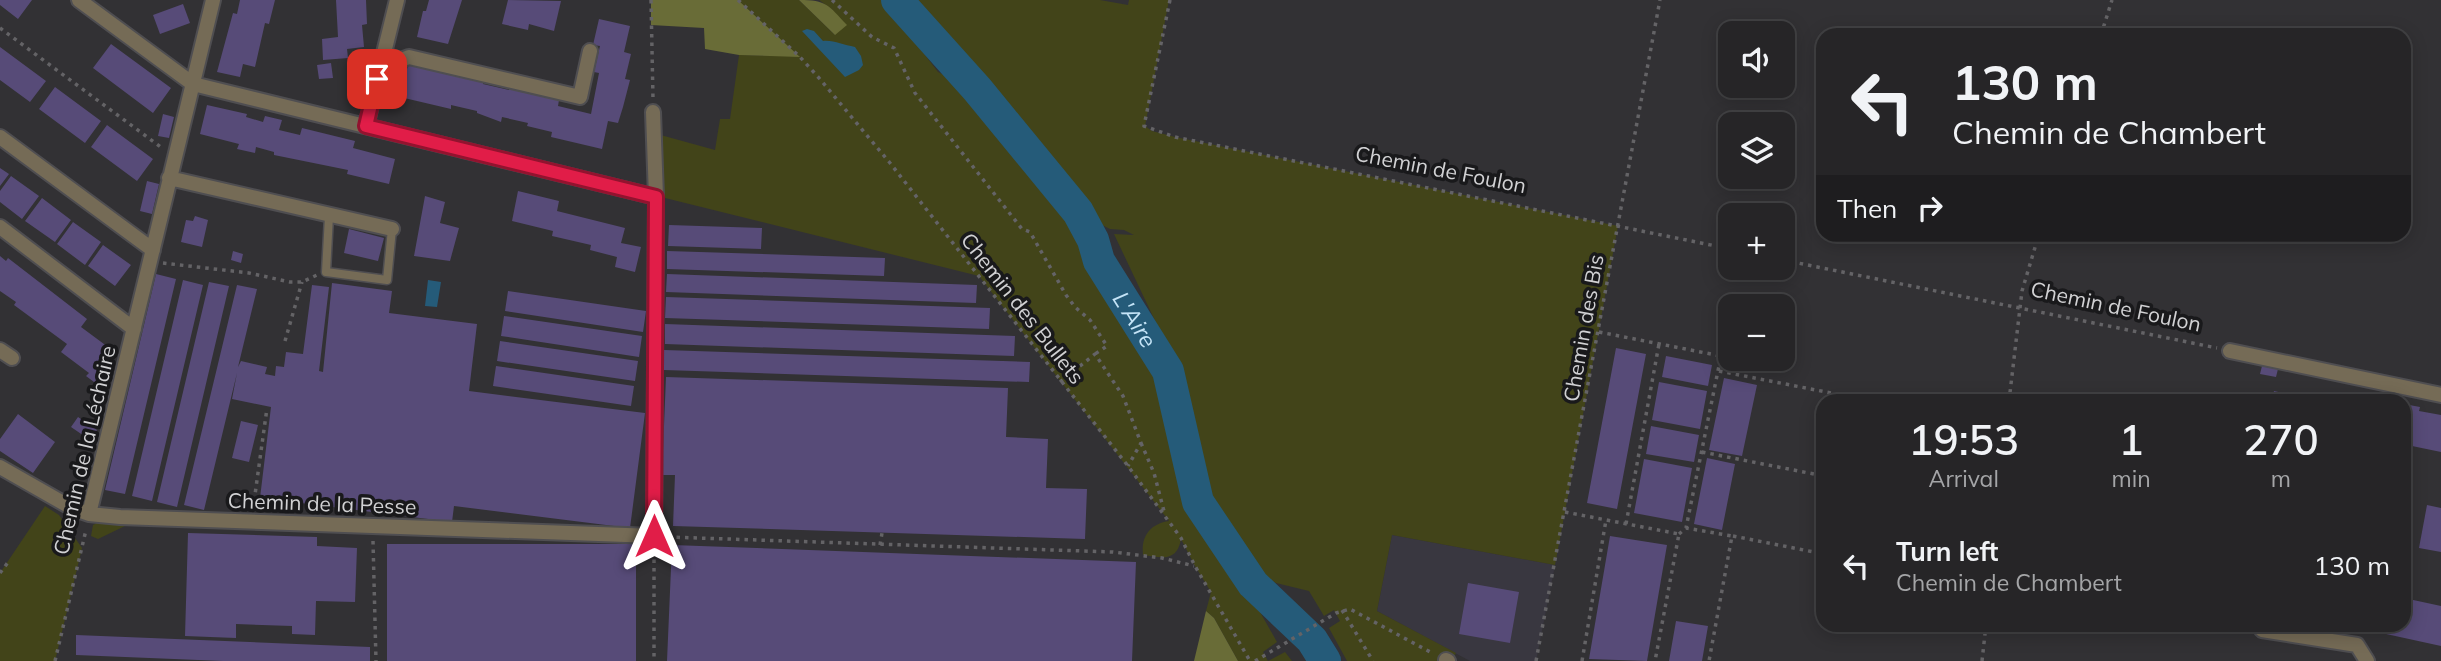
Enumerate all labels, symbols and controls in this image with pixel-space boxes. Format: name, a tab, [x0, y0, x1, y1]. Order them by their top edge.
map controls	[1718, 21, 1795, 371]
button: sound	[1718, 21, 1795, 98]
pin	[347, 49, 407, 109]
text: 130 m	[1952, 51, 2098, 112]
icon: left	[1837, 56, 1928, 147]
icon: arrive	[358, 60, 396, 98]
button: layers	[1718, 112, 1795, 189]
text: Chemin de Chambert	[1952, 112, 2266, 152]
street label: Chemin de Foulon	[1353, 140, 1529, 198]
icon: right	[1911, 189, 1949, 227]
text: Then	[1837, 192, 1897, 225]
button: +	[1718, 203, 1795, 280]
street label: Chemin des Bullets	[956, 227, 1090, 389]
street label: Chemin des Bis	[1557, 252, 1609, 404]
street label: Chemin de Foulon	[2028, 275, 2204, 337]
water label: L'Aire	[1107, 286, 1164, 353]
button: −	[1718, 294, 1795, 371]
street label: Chemin de la Léchaire	[47, 343, 121, 557]
text: 19:53	[1908, 413, 2019, 466]
text: 1	[2118, 413, 2144, 466]
text: 270	[2243, 413, 2319, 466]
text: Arrival	[1929, 464, 1999, 493]
text: min	[2111, 464, 2151, 493]
text: m	[2271, 464, 2291, 493]
street label: Chemin de la Pesse	[227, 487, 417, 519]
position arrow	[617, 499, 691, 573]
text: Turn left	[1896, 535, 1998, 568]
icon: left	[1837, 547, 1875, 585]
text: 130 m	[2314, 549, 2390, 582]
text: Chemin de Chambert	[1896, 568, 2122, 597]

